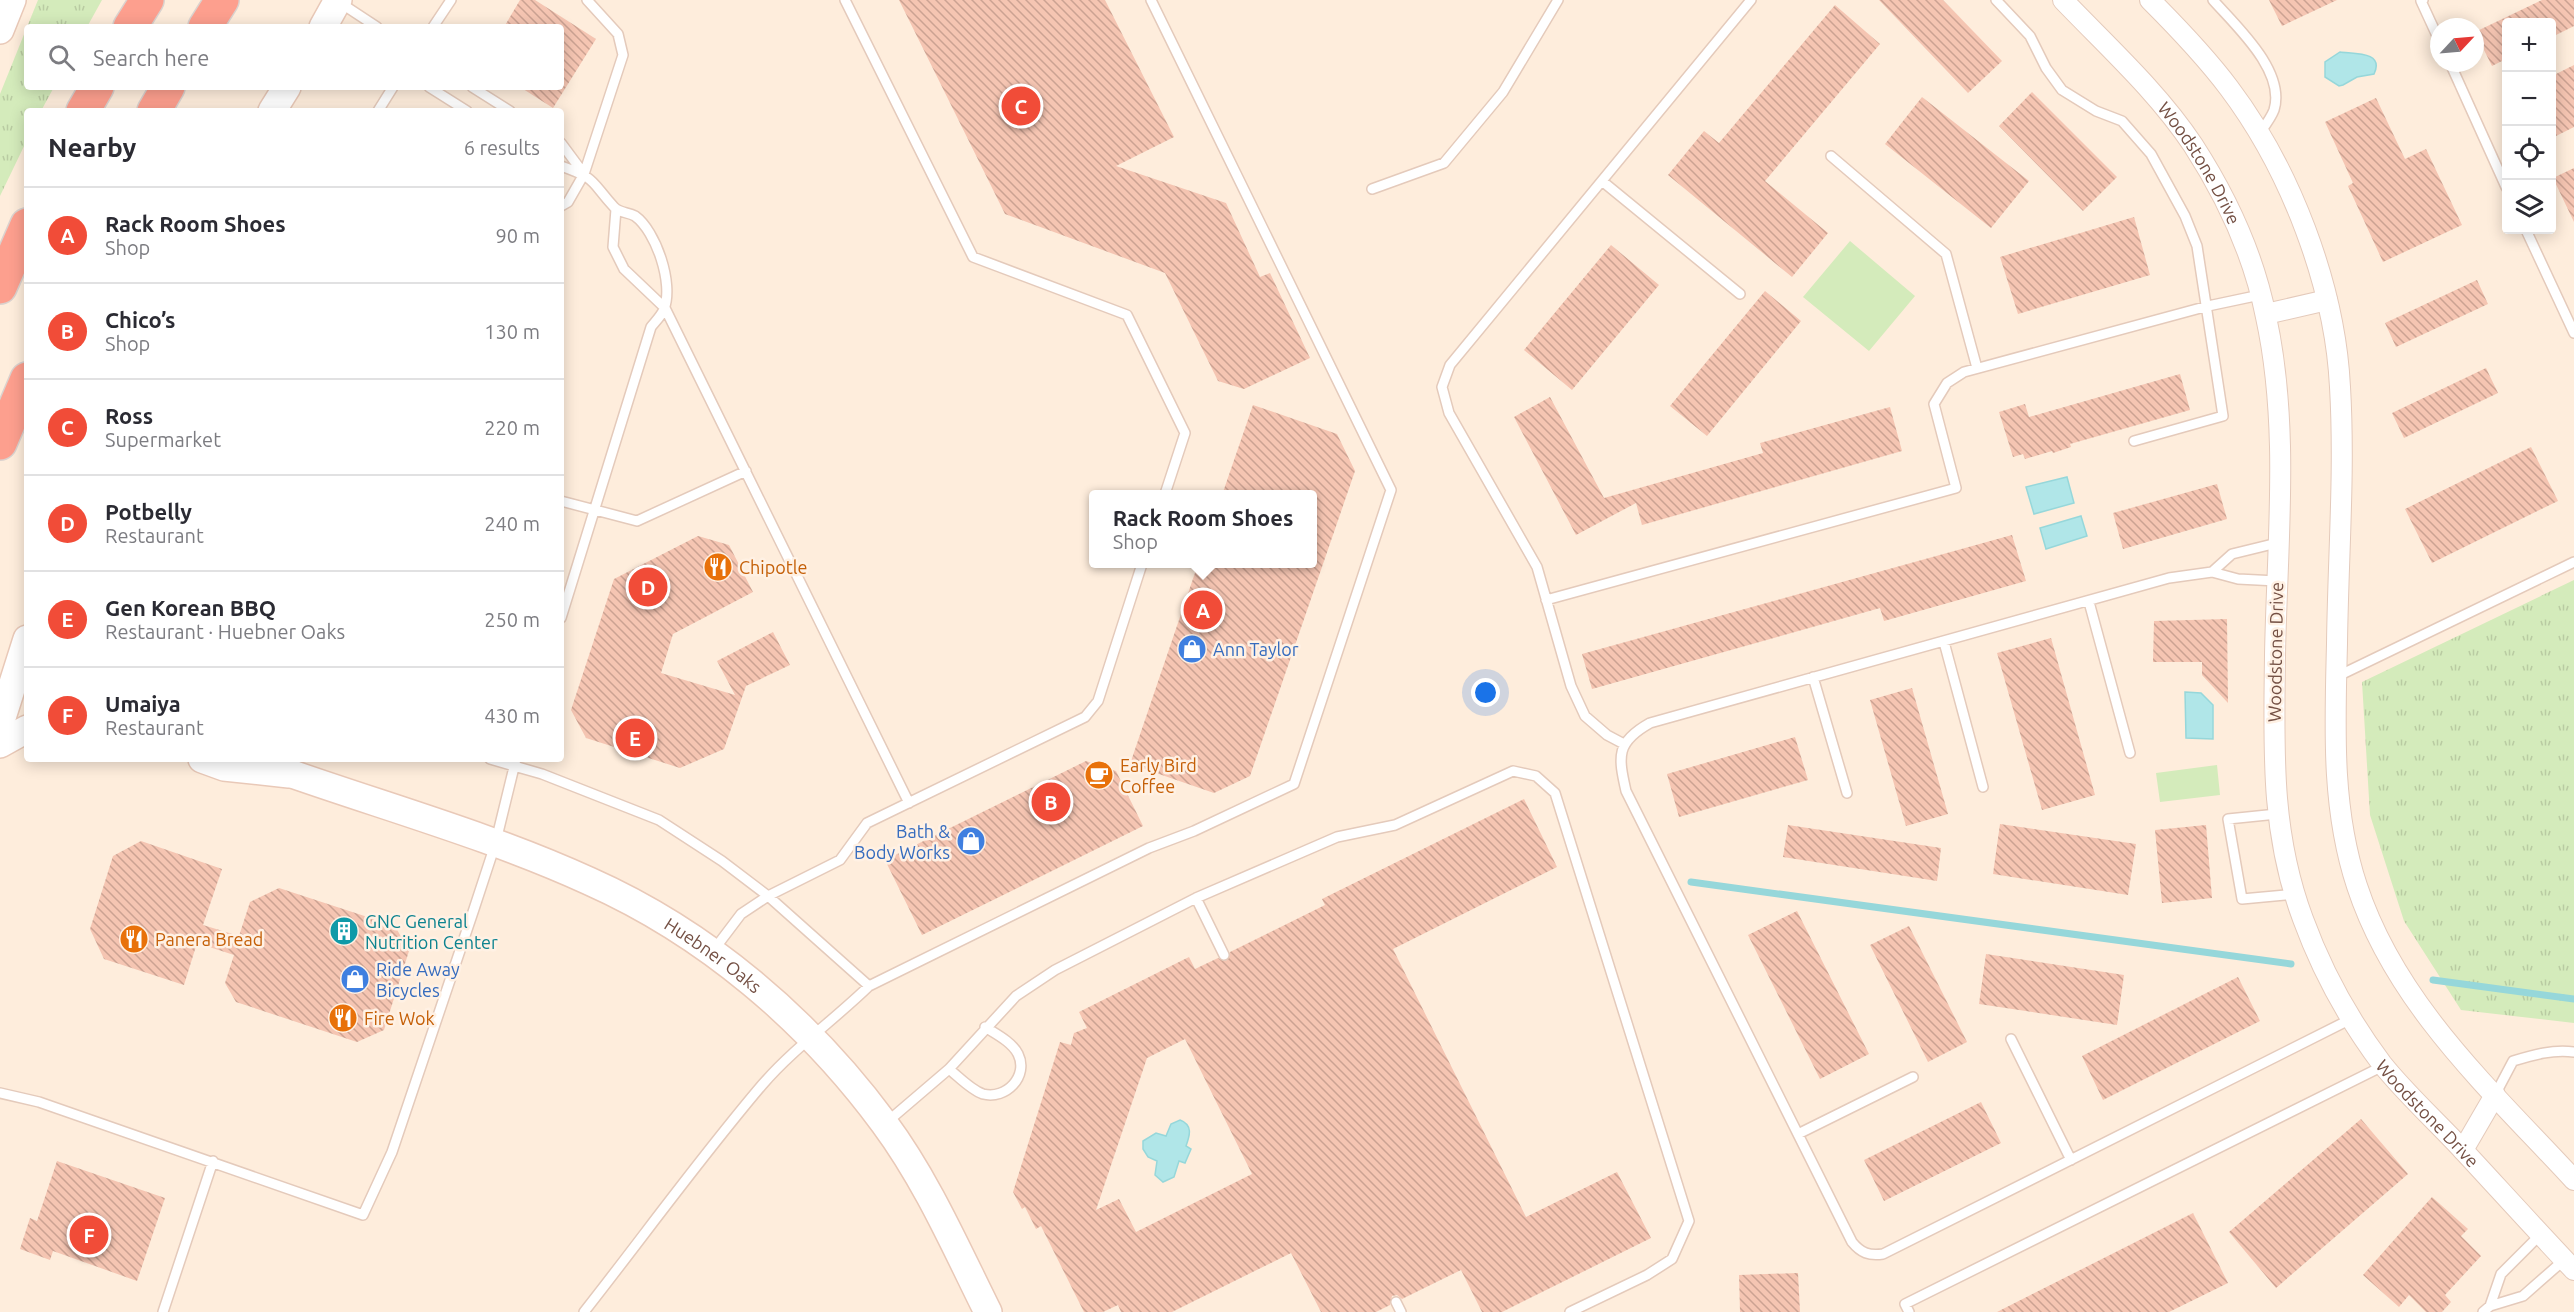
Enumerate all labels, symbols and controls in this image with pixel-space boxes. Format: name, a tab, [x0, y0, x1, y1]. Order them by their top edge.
north arrow	[2430, 18, 2484, 72]
map controls	[2502, 18, 2556, 234]
button: +	[2502, 18, 2556, 72]
search box	[24, 24, 564, 90]
icon: search	[45, 41, 78, 74]
text: Search here	[93, 45, 209, 70]
button: −	[2502, 72, 2556, 126]
pin: C	[1002, 84, 1040, 128]
street label: Woodstone Drive	[2154, 98, 2245, 227]
button: locate	[2502, 126, 2556, 180]
text: Nearby	[48, 133, 136, 162]
text: 6 results	[464, 136, 540, 159]
button: layers	[2502, 180, 2556, 234]
text: Rack Room Shoes	[105, 211, 286, 236]
text: A	[60, 224, 75, 247]
text: 90 m	[496, 224, 540, 247]
text: Shop	[105, 236, 150, 259]
text: Chico’s	[105, 307, 176, 332]
text: B	[61, 320, 74, 343]
text: 130 m	[484, 320, 540, 343]
text: Shop	[105, 332, 150, 355]
text: Ross	[105, 403, 153, 428]
text: C	[61, 416, 74, 439]
text: 220 m	[484, 416, 540, 439]
text: Supermarket	[105, 428, 221, 451]
popup	[1089, 490, 1317, 568]
text: Potbelly	[105, 499, 192, 524]
text: Rack Room Shoes	[1113, 505, 1293, 530]
text: D	[60, 512, 75, 535]
text: 240 m	[484, 512, 540, 535]
text: Restaurant	[105, 524, 204, 547]
text: Shop	[1113, 530, 1158, 553]
restaurant icon: Chipotle	[702, 551, 734, 583]
place label: Chipotle	[739, 557, 807, 577]
pin: D	[628, 564, 668, 610]
street label: Woodstone Drive	[2264, 582, 2286, 722]
pin: A	[1184, 588, 1222, 632]
text: Gen Korean BBQ	[105, 595, 276, 620]
text: E	[62, 608, 73, 631]
text: 250 m	[484, 608, 540, 631]
text: Restaurant · Huebner Oaks	[105, 620, 345, 643]
shop icon: Ann Taylor	[1176, 633, 1208, 665]
place label: Ann Taylor	[1213, 639, 1299, 659]
your location	[1471, 678, 1500, 707]
text: Umaiya	[105, 691, 181, 716]
text: F	[62, 704, 73, 727]
text: 430 m	[484, 704, 540, 727]
text: Restaurant	[105, 716, 204, 739]
pin: E	[616, 716, 654, 760]
place label: Early Bird Coffee	[1120, 755, 1197, 796]
cafe icon: Early Bird Coffee	[1083, 759, 1115, 791]
pin: B	[1032, 780, 1070, 824]
place label: Bath & Body Works	[854, 821, 950, 862]
shop icon: Bath & Body Works	[955, 825, 987, 857]
place label: GNC General Nutrition Center	[365, 911, 498, 952]
street label: Huebner Oaks	[661, 913, 766, 997]
building icon: GNC General Nutrition Center	[328, 915, 360, 947]
restaurant icon: Panera Bread	[118, 923, 150, 955]
place label: Panera Bread	[155, 929, 263, 949]
place label: Ride Away Bicycles	[376, 959, 460, 1000]
shop icon: Ride Away Bicycles	[339, 963, 371, 995]
restaurant icon: Fire Wok	[327, 1002, 359, 1034]
place label: Fire Wok	[364, 1008, 435, 1028]
street label: Woodstone Drive	[2372, 1055, 2483, 1171]
pin: F	[70, 1212, 109, 1258]

